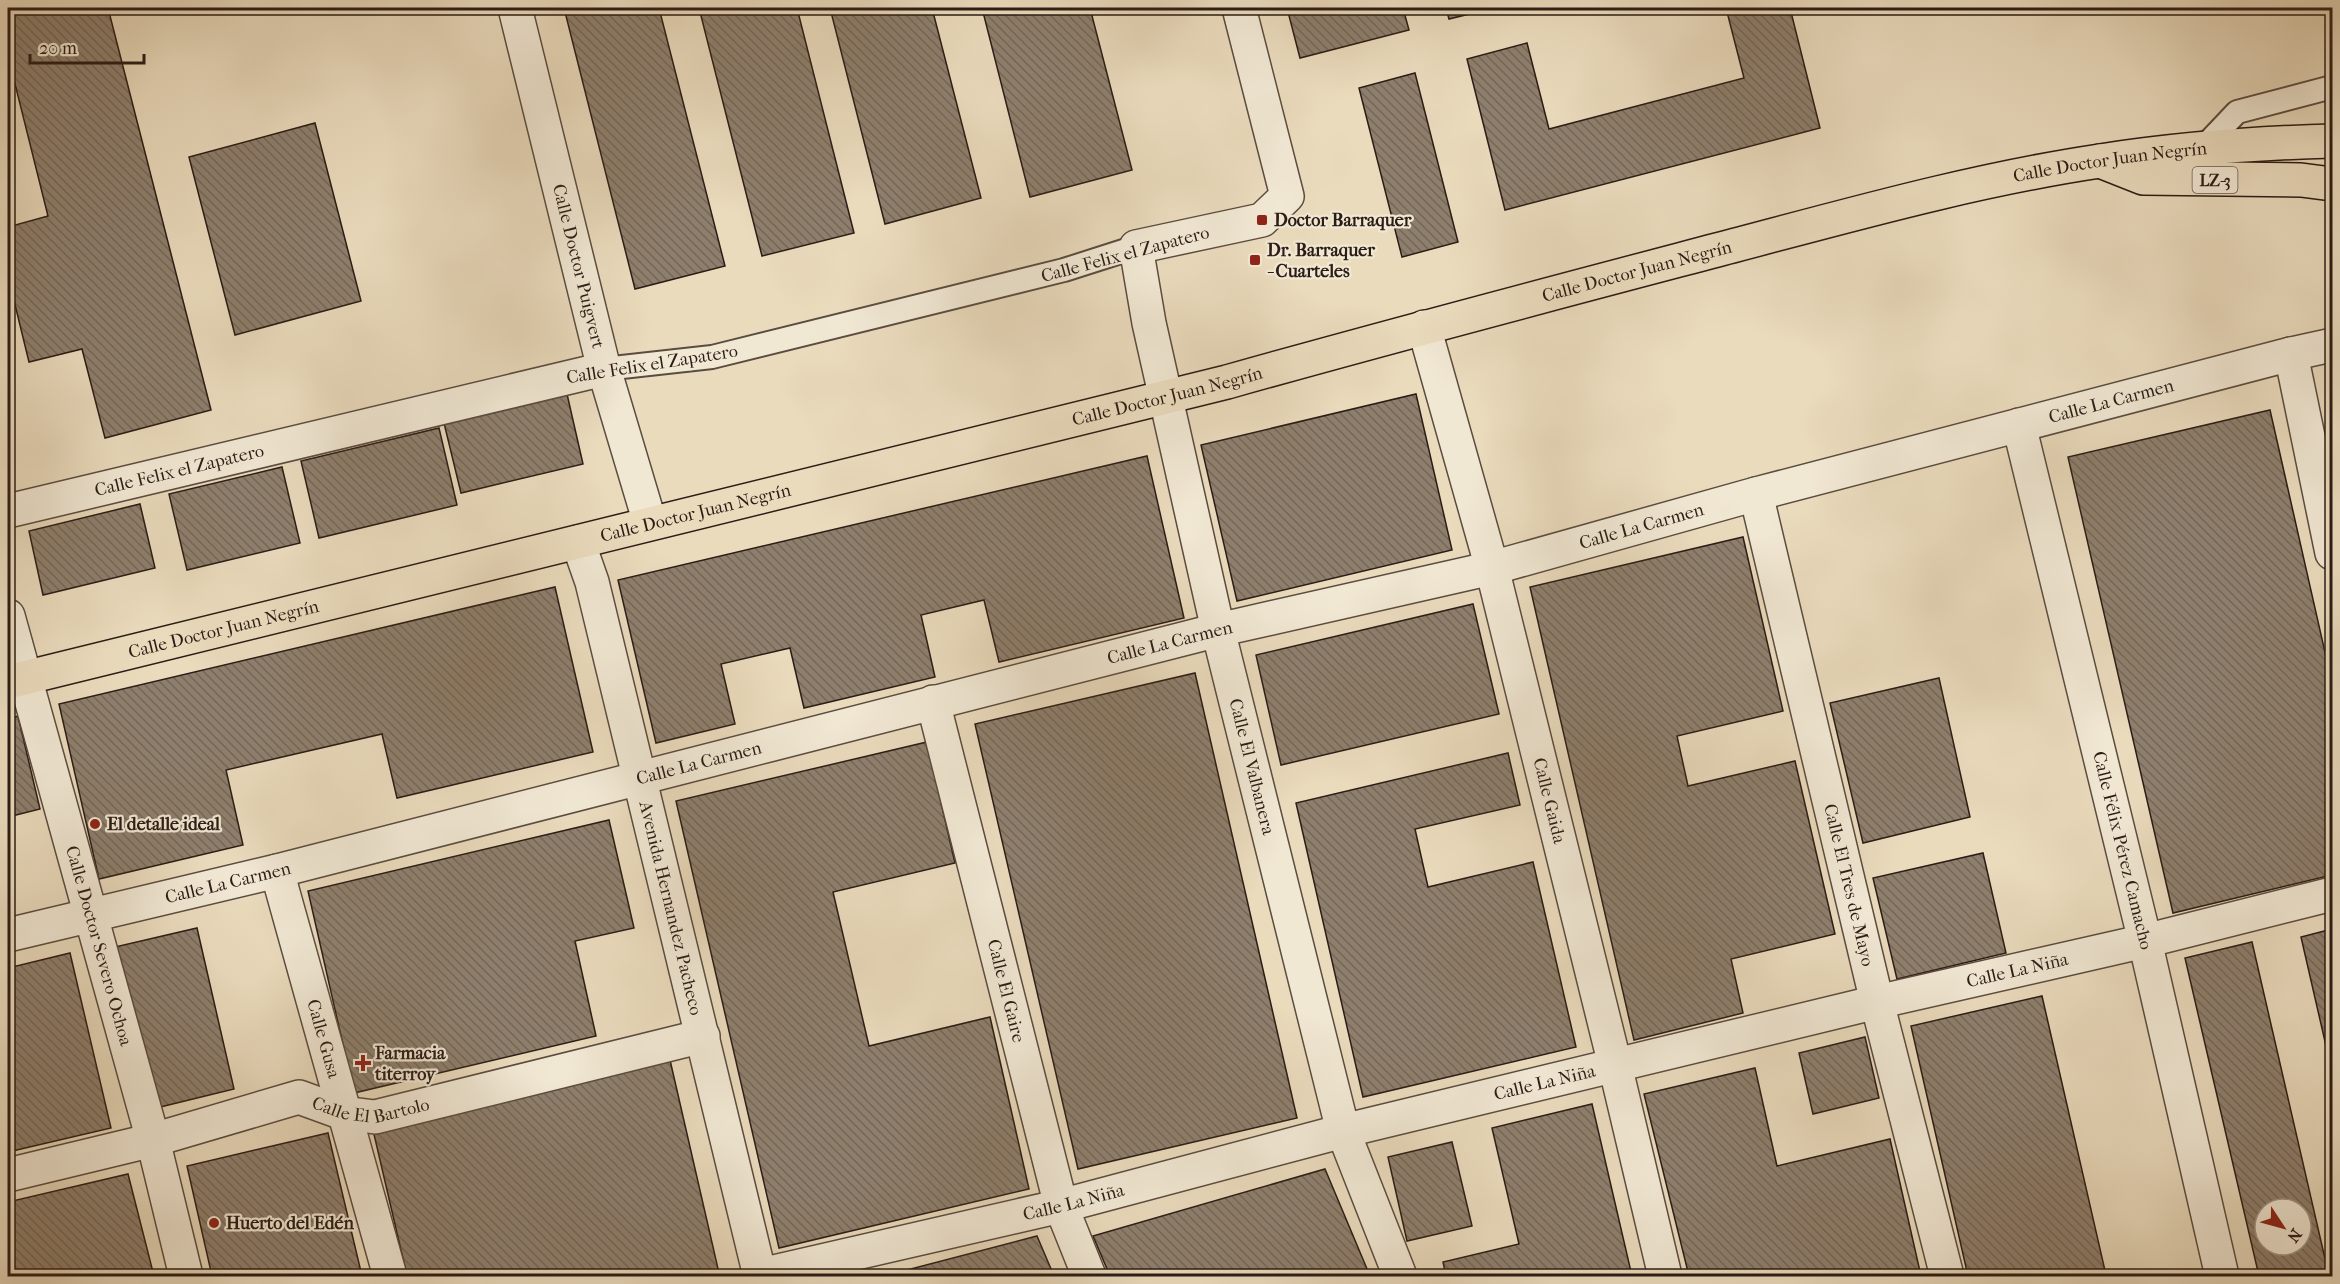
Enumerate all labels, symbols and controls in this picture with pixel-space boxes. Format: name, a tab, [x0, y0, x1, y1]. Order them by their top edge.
scale bar	[30, 27, 144, 65]
text: 20 m	[39, 38, 77, 59]
street label: Calle Doctor Juan Negrín	[2011, 138, 2208, 187]
road number: LZ-3	[2192, 167, 2238, 193]
street label: Calle Doctor Puigvert	[548, 182, 609, 351]
place label: Doctor Barraquer	[1274, 210, 1412, 231]
marker: Doctor Barraquer	[1255, 213, 1269, 227]
street label: Calle Felix el Zapatero	[1039, 222, 1212, 287]
street label: Calle Doctor Juan Negrín	[1540, 236, 1735, 307]
place label: Dr. Barraquer - Cuarteles	[1267, 240, 1375, 282]
marker: Dr. Barraquer - Cuarteles	[1248, 253, 1262, 267]
street label: Calle Felix el Zapatero	[565, 341, 739, 388]
street label: Calle Doctor Juan Negrín	[1070, 362, 1266, 431]
street label: Calle La Carmen	[2046, 375, 2177, 428]
street label: Calle Felix el Zapatero	[93, 440, 266, 501]
street label: Calle Doctor Juan Negrín	[598, 480, 794, 547]
street label: Calle La Carmen	[1577, 499, 1707, 554]
street label: Calle Doctor Juan Negrín	[126, 596, 322, 663]
street label: Calle La Carmen	[1105, 617, 1235, 669]
street label: Calle El Valbanera	[1224, 696, 1279, 838]
street label: Calle La Carmen	[634, 737, 764, 790]
street label: Calle Félix Pérez Camacho	[2088, 749, 2157, 952]
street label: Calle Gaida	[1528, 756, 1570, 846]
street label: Avenida Hernandez Pacheco	[634, 798, 707, 1018]
street label: Calle El Tres de Mayo	[1819, 802, 1878, 968]
place label: El detalle ideal	[107, 814, 221, 835]
marker: El detalle ideal	[88, 817, 102, 831]
street label: Calle Doctor Severo Ochoa	[61, 843, 137, 1049]
street label: Calle La Carmen	[163, 858, 294, 908]
street label: Calle El Gaire	[983, 937, 1029, 1045]
street label: Calle La Niña	[1965, 949, 2071, 992]
street label: Calle Gusa	[302, 997, 344, 1081]
place label: Farmacia titerroy	[374, 1043, 446, 1085]
marker: Farmacia titerroy	[356, 1056, 370, 1070]
street label: Calle La Niña	[1492, 1060, 1598, 1105]
street label: Calle El Bartolo	[309, 1093, 432, 1128]
street label: Calle La Niña	[1021, 1179, 1127, 1225]
north arrow	[2253, 1197, 2313, 1257]
place label: Huerto del Edén	[226, 1213, 354, 1234]
marker: Huerto del Edén	[207, 1216, 221, 1230]
text: N	[2283, 1225, 2306, 1247]

